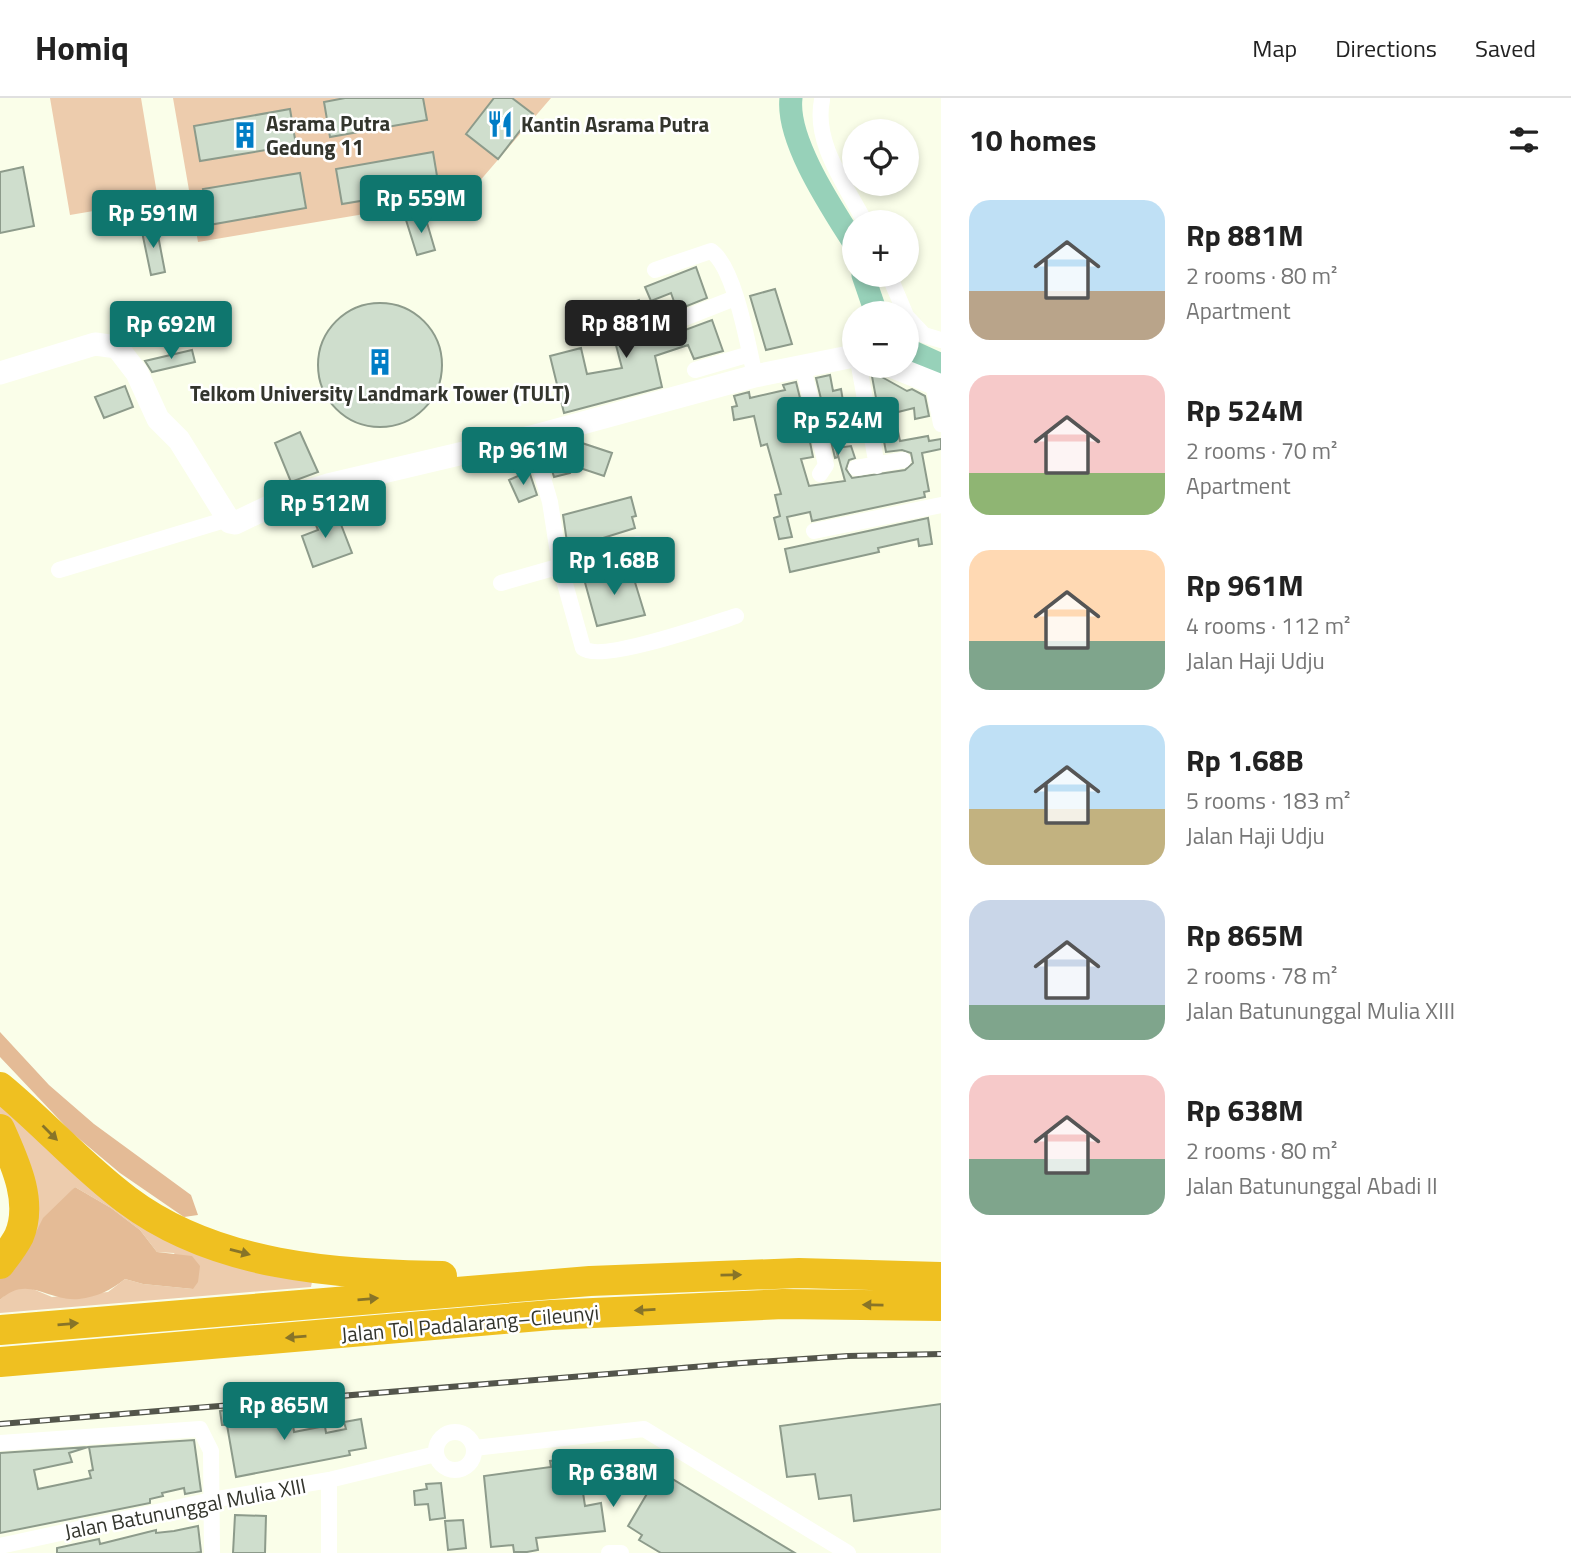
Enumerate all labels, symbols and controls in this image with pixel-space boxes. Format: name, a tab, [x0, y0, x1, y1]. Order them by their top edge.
text: Homiq	[35, 23, 129, 73]
text: Map	[1252, 30, 1297, 66]
text: Directions	[1335, 30, 1437, 66]
text: Saved	[1475, 30, 1536, 66]
place label: Asrama Putra Gedung 11	[266, 107, 391, 163]
place label: Kantin Asrama Putra	[521, 108, 709, 140]
restaurant icon: Kantin Asrama Putra	[485, 109, 515, 139]
text: 10 homes	[969, 117, 1096, 163]
map controls	[842, 119, 919, 378]
button: locate	[842, 119, 919, 196]
building icon: Asrama Putra Gedung 11	[230, 120, 260, 150]
icon: filters	[1505, 121, 1543, 159]
pin: Rp 559M	[356, 176, 486, 235]
text: Rp 559M	[376, 180, 466, 215]
pin: Rp 591M	[88, 190, 218, 250]
text: Rp 591M	[108, 195, 198, 230]
button: +	[842, 210, 919, 287]
text: Rp 881M	[1186, 212, 1304, 258]
icon: home	[1025, 228, 1109, 312]
text: 2 rooms · 80 m²	[1186, 258, 1337, 293]
text: Apartment	[1186, 293, 1291, 328]
pin: Rp 881M	[561, 300, 691, 360]
button: −	[842, 301, 919, 378]
pin: Rp 692M	[106, 302, 236, 361]
text: Rp 881M	[581, 305, 671, 340]
text: Rp 692M	[126, 306, 216, 341]
building icon: Telkom University Landmark Tower (TULT)	[365, 347, 395, 377]
place label: Telkom University Landmark Tower (TULT)	[190, 377, 570, 409]
text: Rp 524M	[1186, 387, 1304, 433]
pin: Rp 524M	[773, 398, 903, 457]
text: Rp 524M	[793, 402, 883, 437]
icon: home	[1025, 403, 1109, 487]
pin: Rp 961M	[458, 428, 588, 487]
text: Rp 961M	[478, 432, 568, 467]
text: 2 rooms · 70 m²	[1186, 433, 1337, 468]
text: Apartment	[1186, 468, 1291, 503]
pin: Rp 512M	[260, 480, 390, 540]
text: Rp 512M	[280, 485, 370, 520]
pin: Rp 1.68B	[542, 538, 686, 597]
text: Rp 1.68B	[569, 542, 659, 577]
text: Rp 961M	[1186, 562, 1304, 608]
icon: home	[1025, 578, 1109, 662]
text: 4 rooms · 112 m²	[1186, 608, 1350, 643]
text: Jalan Haji Udju	[1186, 643, 1325, 678]
text: Rp 1.68B	[1186, 737, 1304, 783]
icon: home	[1025, 753, 1109, 837]
text: 5 rooms · 183 m²	[1186, 783, 1350, 818]
text: Jalan Haji Udju	[1186, 818, 1325, 853]
text: Rp 865M	[1186, 912, 1304, 958]
icon: home	[1025, 928, 1109, 1012]
text: 2 rooms · 78 m²	[1186, 958, 1337, 993]
text: Jalan Batununggal Mulia XIII	[1186, 993, 1455, 1028]
text: Rp 638M	[1186, 1087, 1304, 1133]
icon: home	[1025, 1103, 1109, 1187]
one-way arrow	[42, 1125, 58, 1141]
text: 2 rooms · 80 m²	[1186, 1133, 1337, 1168]
text: Jalan Batununggal Abadi II	[1186, 1168, 1438, 1203]
one-way arrow	[230, 1248, 251, 1258]
one-way arrow	[720, 1269, 742, 1281]
one-way arrow	[357, 1293, 379, 1304]
street label: Jalan Tol Padalarang–Cileunyi	[340, 1296, 600, 1350]
one-way arrow	[862, 1300, 884, 1311]
one-way arrow	[634, 1304, 656, 1315]
one-way arrow	[57, 1318, 79, 1329]
one-way arrow	[285, 1332, 307, 1343]
pin: Rp 865M	[219, 1382, 349, 1442]
text: Rp 865M	[239, 1387, 329, 1422]
pin: Rp 638M	[548, 1450, 678, 1509]
text: Rp 638M	[568, 1454, 658, 1489]
street label: Jalan Batununggal Mulia XIII	[61, 1469, 309, 1547]

